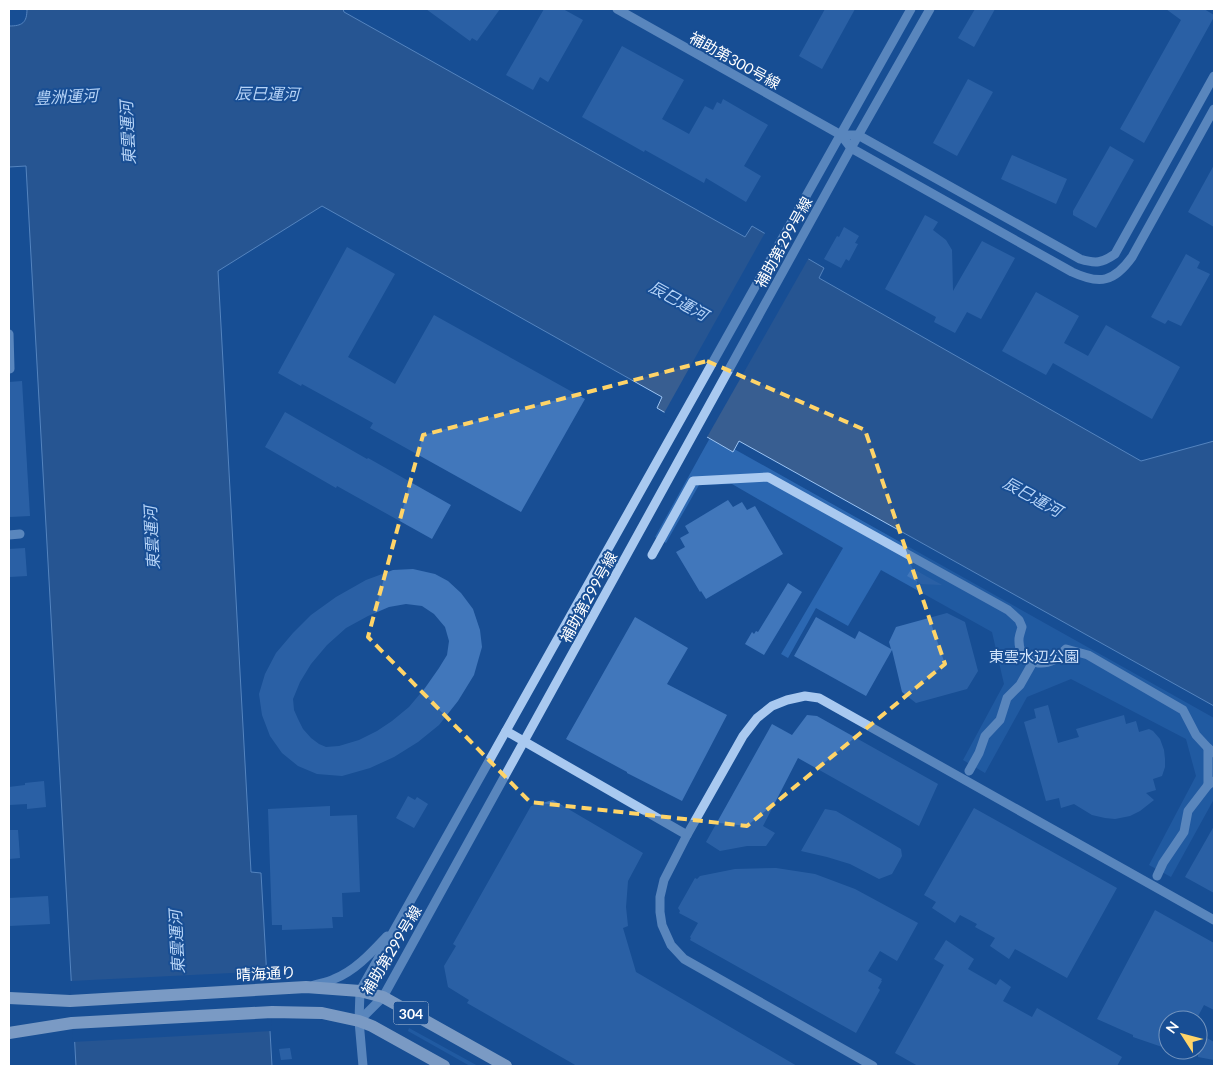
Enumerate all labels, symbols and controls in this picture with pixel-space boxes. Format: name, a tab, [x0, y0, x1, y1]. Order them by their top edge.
street label: 補助第300号線	[686, 28, 784, 92]
water label: 辰巳運河	[235, 83, 302, 103]
water label: 豊洲運河	[34, 85, 101, 107]
water label: 東雲運河	[116, 98, 138, 165]
street label: 補助第299号線	[751, 193, 815, 291]
water label: 辰巳運河	[646, 276, 714, 325]
water label: 辰巳運河	[1000, 472, 1068, 521]
water label: 東雲運河	[140, 503, 162, 570]
street label: 補助第299号線	[556, 548, 620, 646]
park label: 東雲水辺公園	[989, 647, 1079, 665]
street label: 補助第299号線	[357, 902, 425, 998]
water label: 東雲運河	[165, 907, 187, 974]
street label: 晴海通り	[236, 962, 296, 984]
road number: 304	[394, 1001, 428, 1024]
north arrow	[1158, 1010, 1208, 1060]
text: N	[1162, 1018, 1182, 1036]

